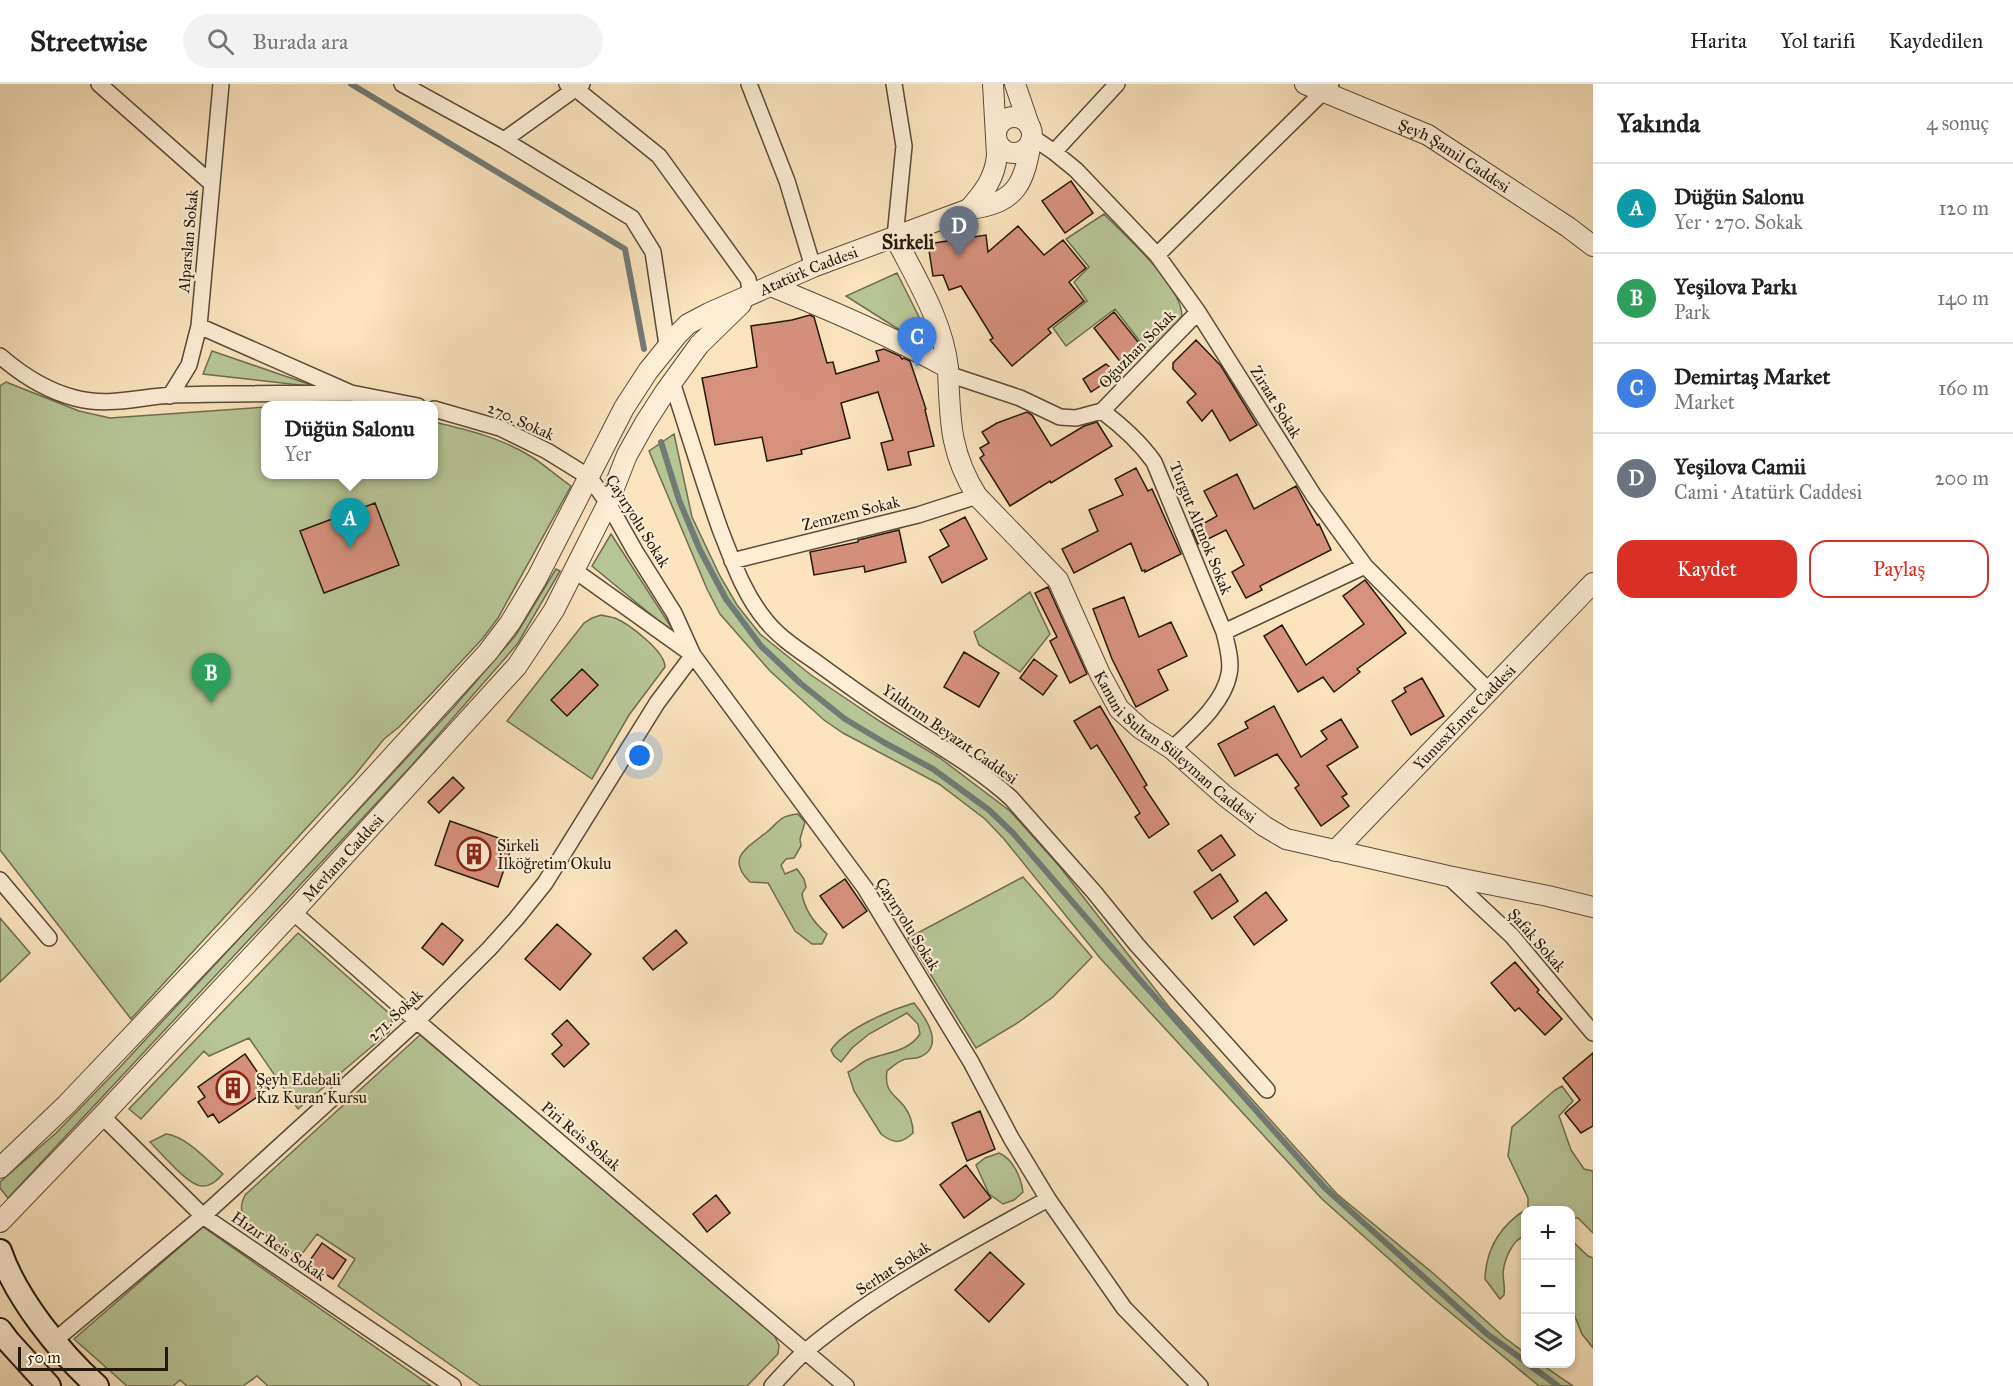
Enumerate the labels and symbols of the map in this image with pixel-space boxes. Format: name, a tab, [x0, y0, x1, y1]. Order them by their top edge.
street label: Şeyh Şamil Caddesi	[1396, 114, 1515, 196]
street label: Alparslan Sokak	[174, 188, 202, 295]
pin: D	[940, 206, 978, 256]
district label: Sirkeli	[882, 230, 935, 254]
street label: Atatürk Caddesi	[755, 242, 861, 300]
street label: Oğuzhan Sokak	[1095, 305, 1180, 393]
pin: C	[898, 318, 936, 367]
street label: Ziraat Sokak	[1246, 362, 1306, 442]
street label: 270. Sokak	[485, 398, 558, 444]
street label: Turgut Altınok Sokak	[1165, 459, 1237, 598]
street label: Çayıryolu Sokak	[602, 471, 674, 571]
street label: Zemzem Sokak	[800, 492, 902, 534]
pin: A	[330, 498, 370, 548]
pin: B	[192, 654, 230, 703]
street label: YunusxEmre Caddesi	[1409, 660, 1520, 774]
street label: Kanuni Sultan Süleyman Caddesi	[1090, 667, 1261, 827]
street label: Yıldırım Beyazıt Caddesi	[878, 680, 1022, 788]
your location	[625, 741, 654, 770]
street label: Mevlana Caddesi	[298, 810, 387, 905]
building icon: Sirkeli İlköğretim Okulu	[456, 836, 492, 872]
place label: Sirkeli İlköğretim Okulu	[497, 836, 612, 874]
street label: Çayıryolu Sokak	[872, 874, 944, 974]
street label: Şafak Sokak	[1504, 904, 1570, 976]
street label: 271. Sokak	[364, 984, 427, 1045]
building icon: Şeyh Edebali Kız Kuran Kursu	[215, 1070, 251, 1106]
place label: Şeyh Edebali Kız Kuran Kursu	[256, 1070, 368, 1107]
street label: Piri Reis Sokak	[537, 1097, 625, 1175]
street label: Hızır Reis Sokak	[228, 1207, 330, 1285]
street label: Serhat Sokak	[852, 1236, 934, 1299]
scale bar	[18, 1344, 168, 1372]

